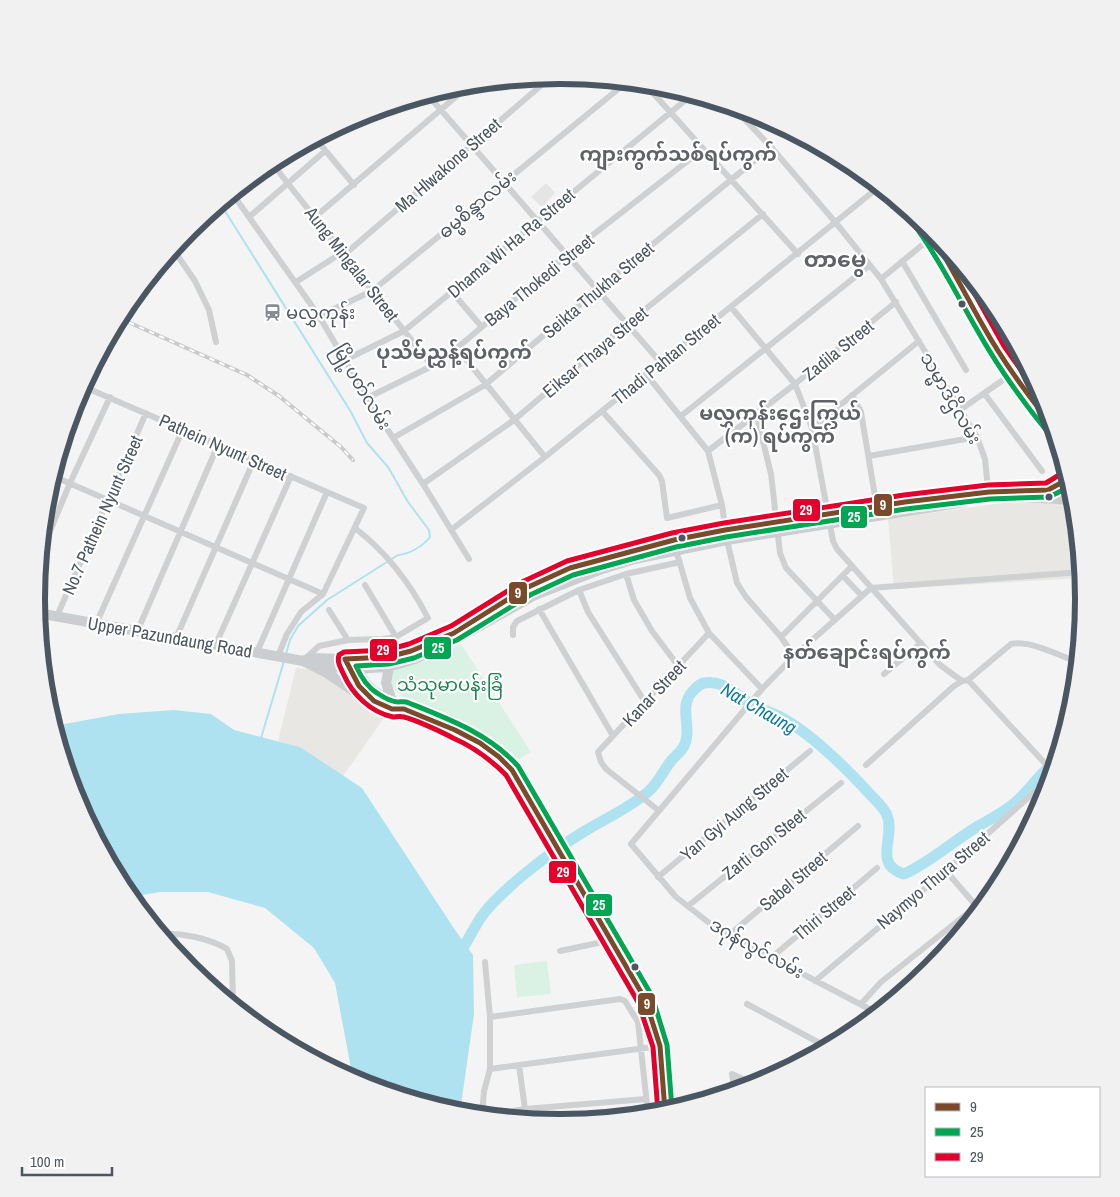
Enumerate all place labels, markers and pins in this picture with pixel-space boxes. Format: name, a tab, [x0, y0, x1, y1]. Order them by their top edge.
unlabelled marker	[957, 299, 967, 309]
place label: မလွှကုန်း	[286, 300, 355, 328]
station icon: မလွှကုန်း	[262, 302, 282, 322]
unlabelled marker	[1044, 492, 1054, 502]
unlabelled marker	[677, 533, 687, 543]
unlabelled marker	[630, 962, 640, 972]

